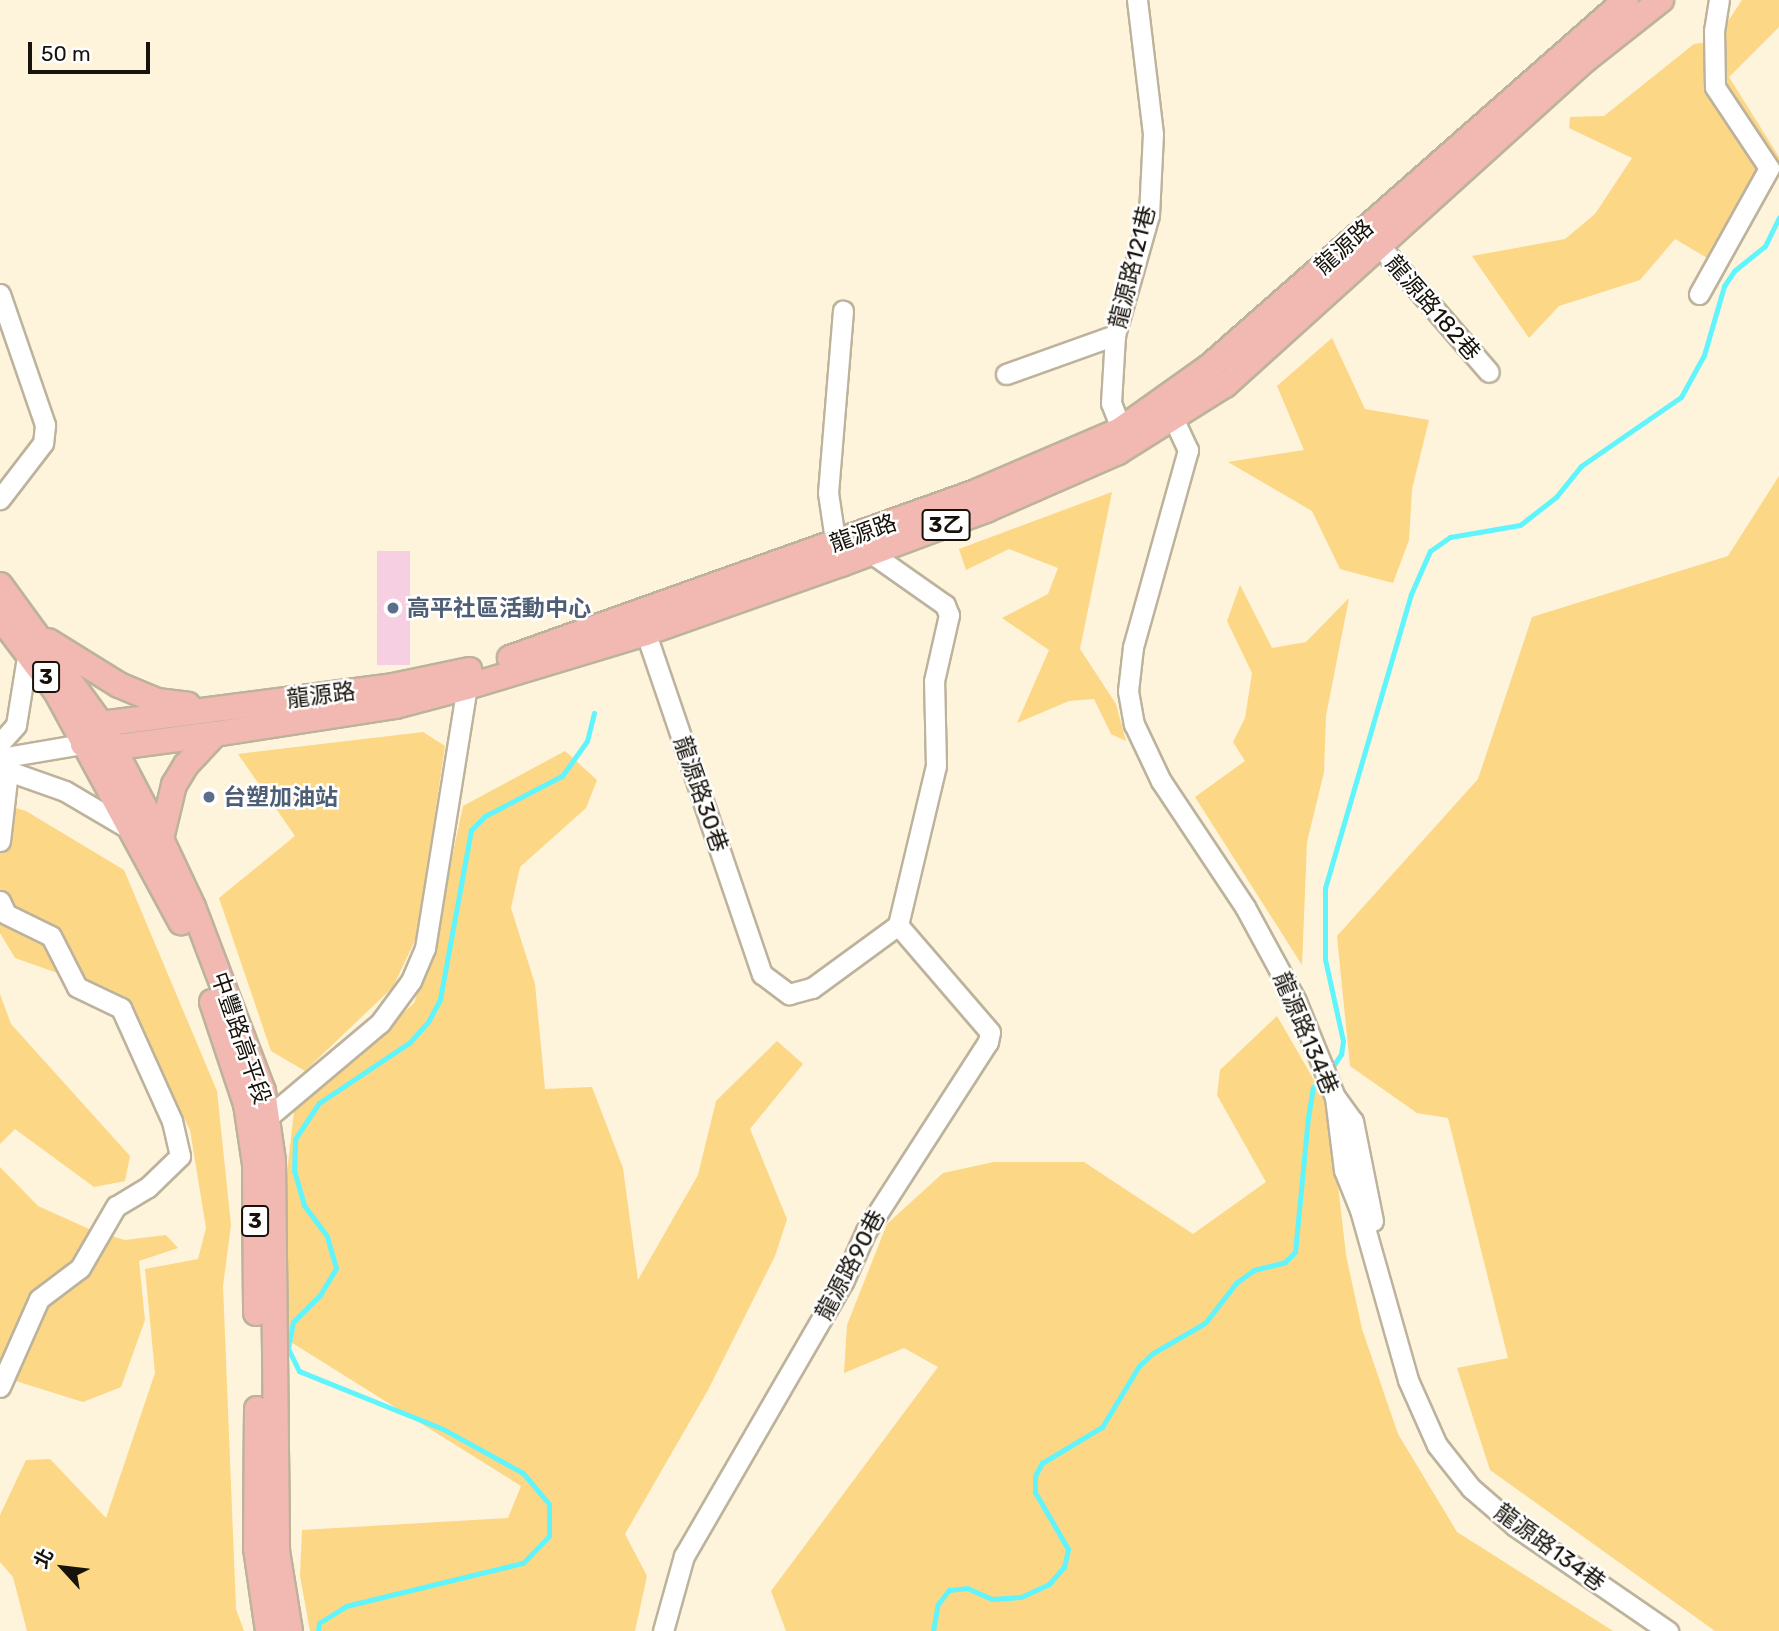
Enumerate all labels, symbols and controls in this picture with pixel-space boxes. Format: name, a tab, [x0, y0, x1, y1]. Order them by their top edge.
scale bar	[32, 28, 154, 72]
text: 50 m	[41, 41, 91, 66]
street label: 龍源路121巷	[1103, 203, 1161, 331]
street label: 龍源路	[1309, 214, 1379, 280]
street label: 龍源路182巷	[1380, 250, 1486, 366]
street label: 龍源路	[826, 508, 900, 558]
road number: 3乙	[922, 508, 970, 542]
place label: 高平社區活動中心	[407, 594, 591, 622]
marker: 高平社區活動中心	[385, 600, 401, 616]
road number: 3	[32, 660, 60, 694]
street label: 龍源路	[285, 677, 357, 713]
street label: 龍源路30巷	[668, 733, 734, 855]
place label: 台塑加油站	[223, 783, 338, 811]
marker: 台塑加油站	[201, 789, 217, 805]
street label: 中豐路高平段	[205, 968, 277, 1108]
street label: 龍源路134巷	[1268, 968, 1344, 1098]
road number: 3	[241, 1204, 269, 1238]
street label: 龍源路90巷	[810, 1205, 890, 1325]
street label: 龍源路134巷	[1489, 1498, 1611, 1596]
north arrow	[28, 1533, 98, 1603]
text: 北	[29, 1545, 58, 1572]

